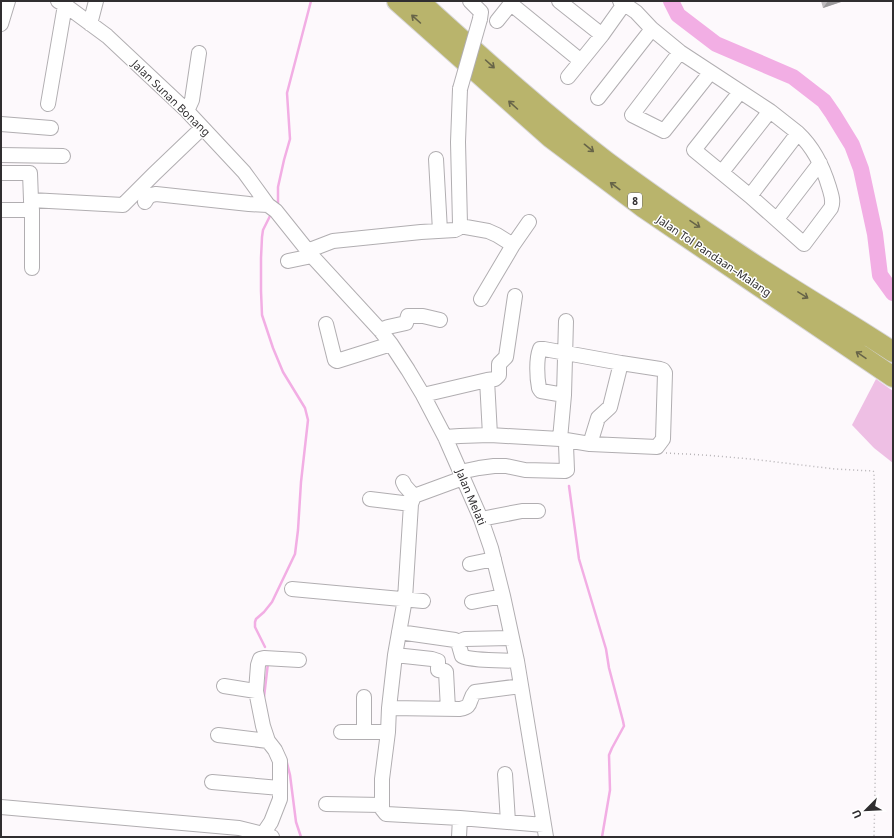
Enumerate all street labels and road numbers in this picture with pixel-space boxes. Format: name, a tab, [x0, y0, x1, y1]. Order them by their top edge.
street label: Jalan Sunan Bonang	[128, 56, 214, 139]
road number: 8	[628, 193, 642, 209]
street label: Jalan Tol Pandaan–Malang	[653, 211, 775, 300]
street label: Jalan Melati	[452, 465, 490, 527]

